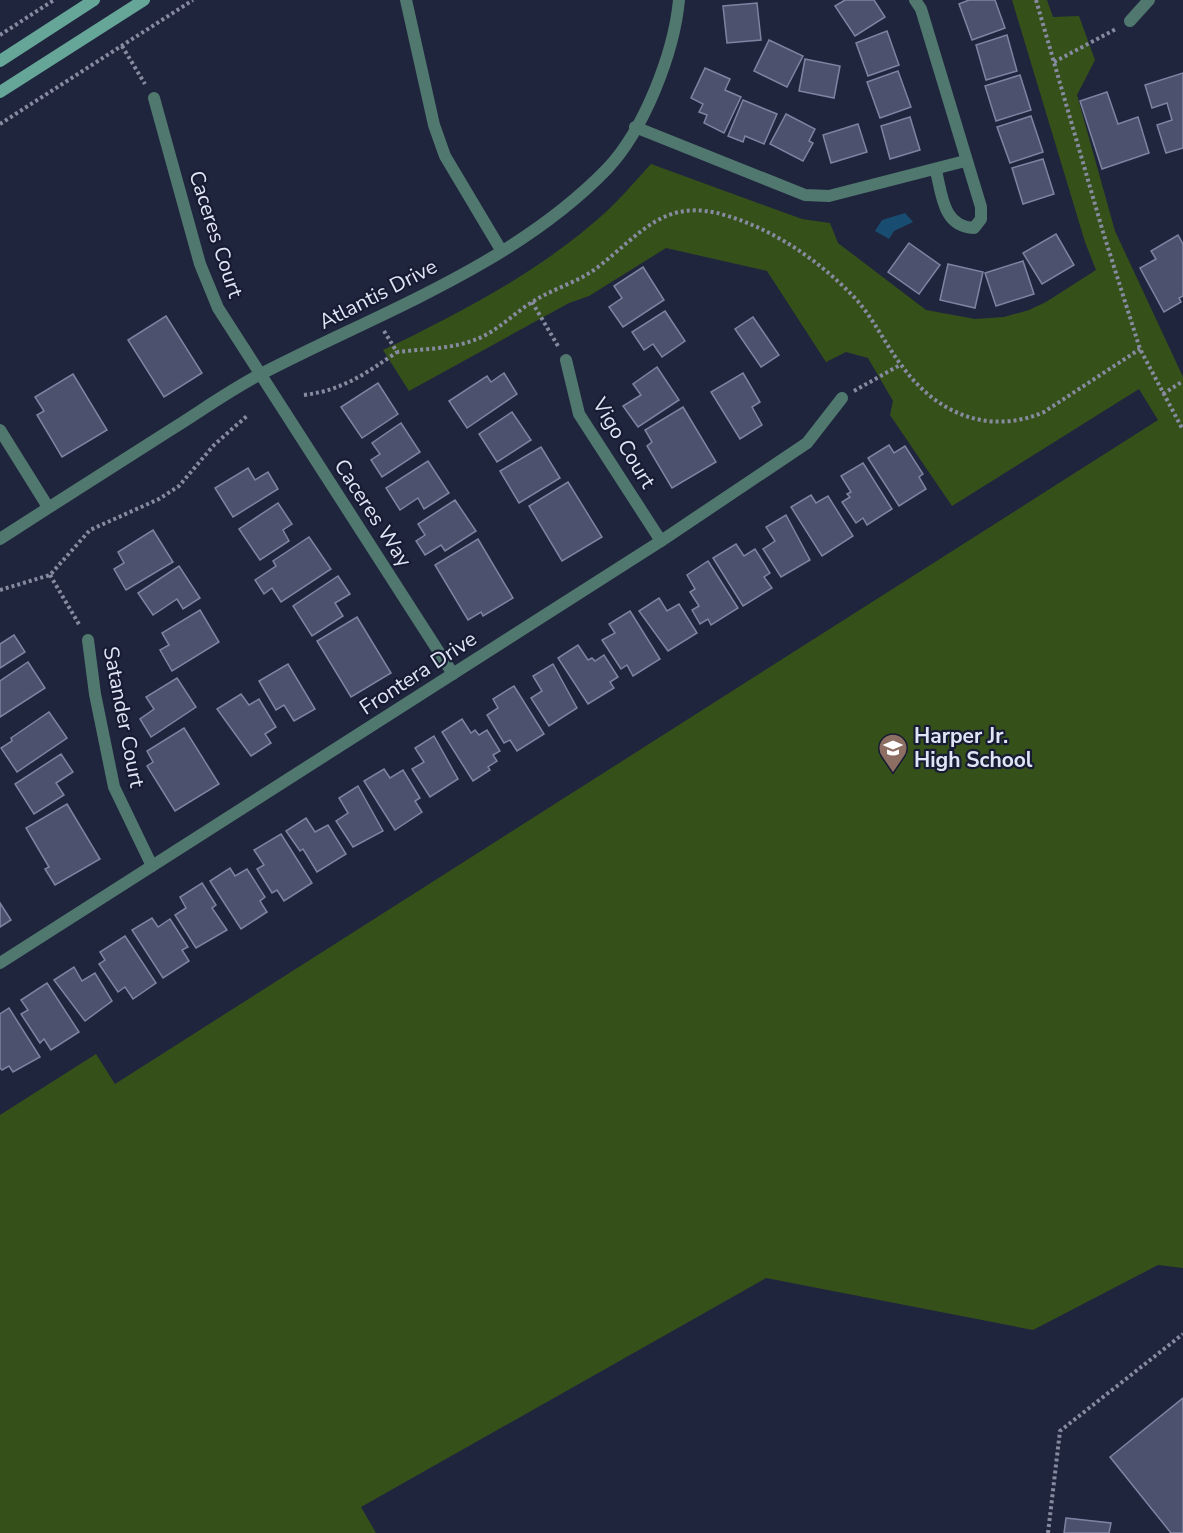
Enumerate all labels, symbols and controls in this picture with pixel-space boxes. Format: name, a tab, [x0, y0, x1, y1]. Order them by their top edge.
street label: Caceres Court	[182, 167, 250, 302]
street label: Atlantis Drive	[314, 252, 442, 336]
street label: Vigo Court	[585, 392, 662, 494]
street label: Caceres Way	[328, 454, 418, 573]
street label: Frontera Drive	[354, 625, 482, 721]
street label: Satander Court	[97, 644, 152, 791]
place label: Harper Jr. High School	[914, 722, 1033, 774]
school or university icon: Harper Jr. High School	[877, 732, 909, 774]

